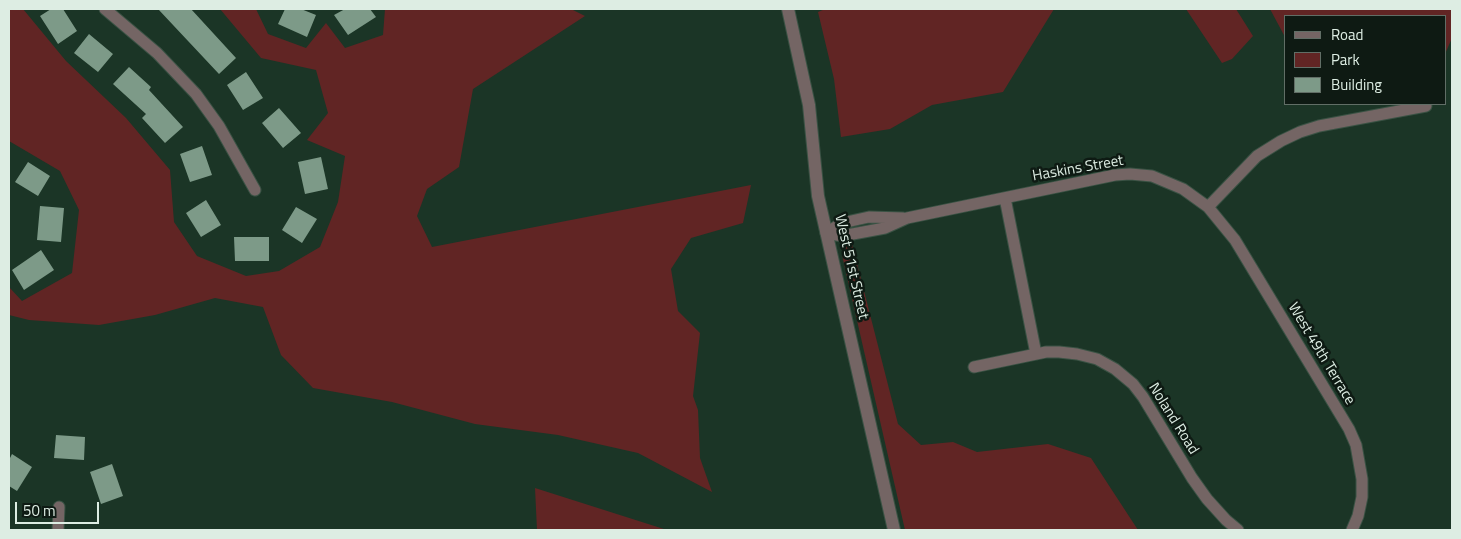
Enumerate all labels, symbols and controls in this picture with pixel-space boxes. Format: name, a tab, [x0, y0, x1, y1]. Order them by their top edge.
legend	[1284, 15, 1446, 105]
text: Road	[1331, 23, 1363, 46]
text: Park	[1331, 48, 1360, 71]
text: Building	[1331, 73, 1382, 96]
street label: Haskins Street	[1031, 152, 1125, 186]
street label: West 51st Street	[830, 213, 872, 321]
street label: West 49th Terrace	[1284, 300, 1358, 408]
street label: Noland Road	[1144, 380, 1202, 458]
scale bar	[18, 492, 101, 524]
text: 50 m	[23, 499, 56, 522]

